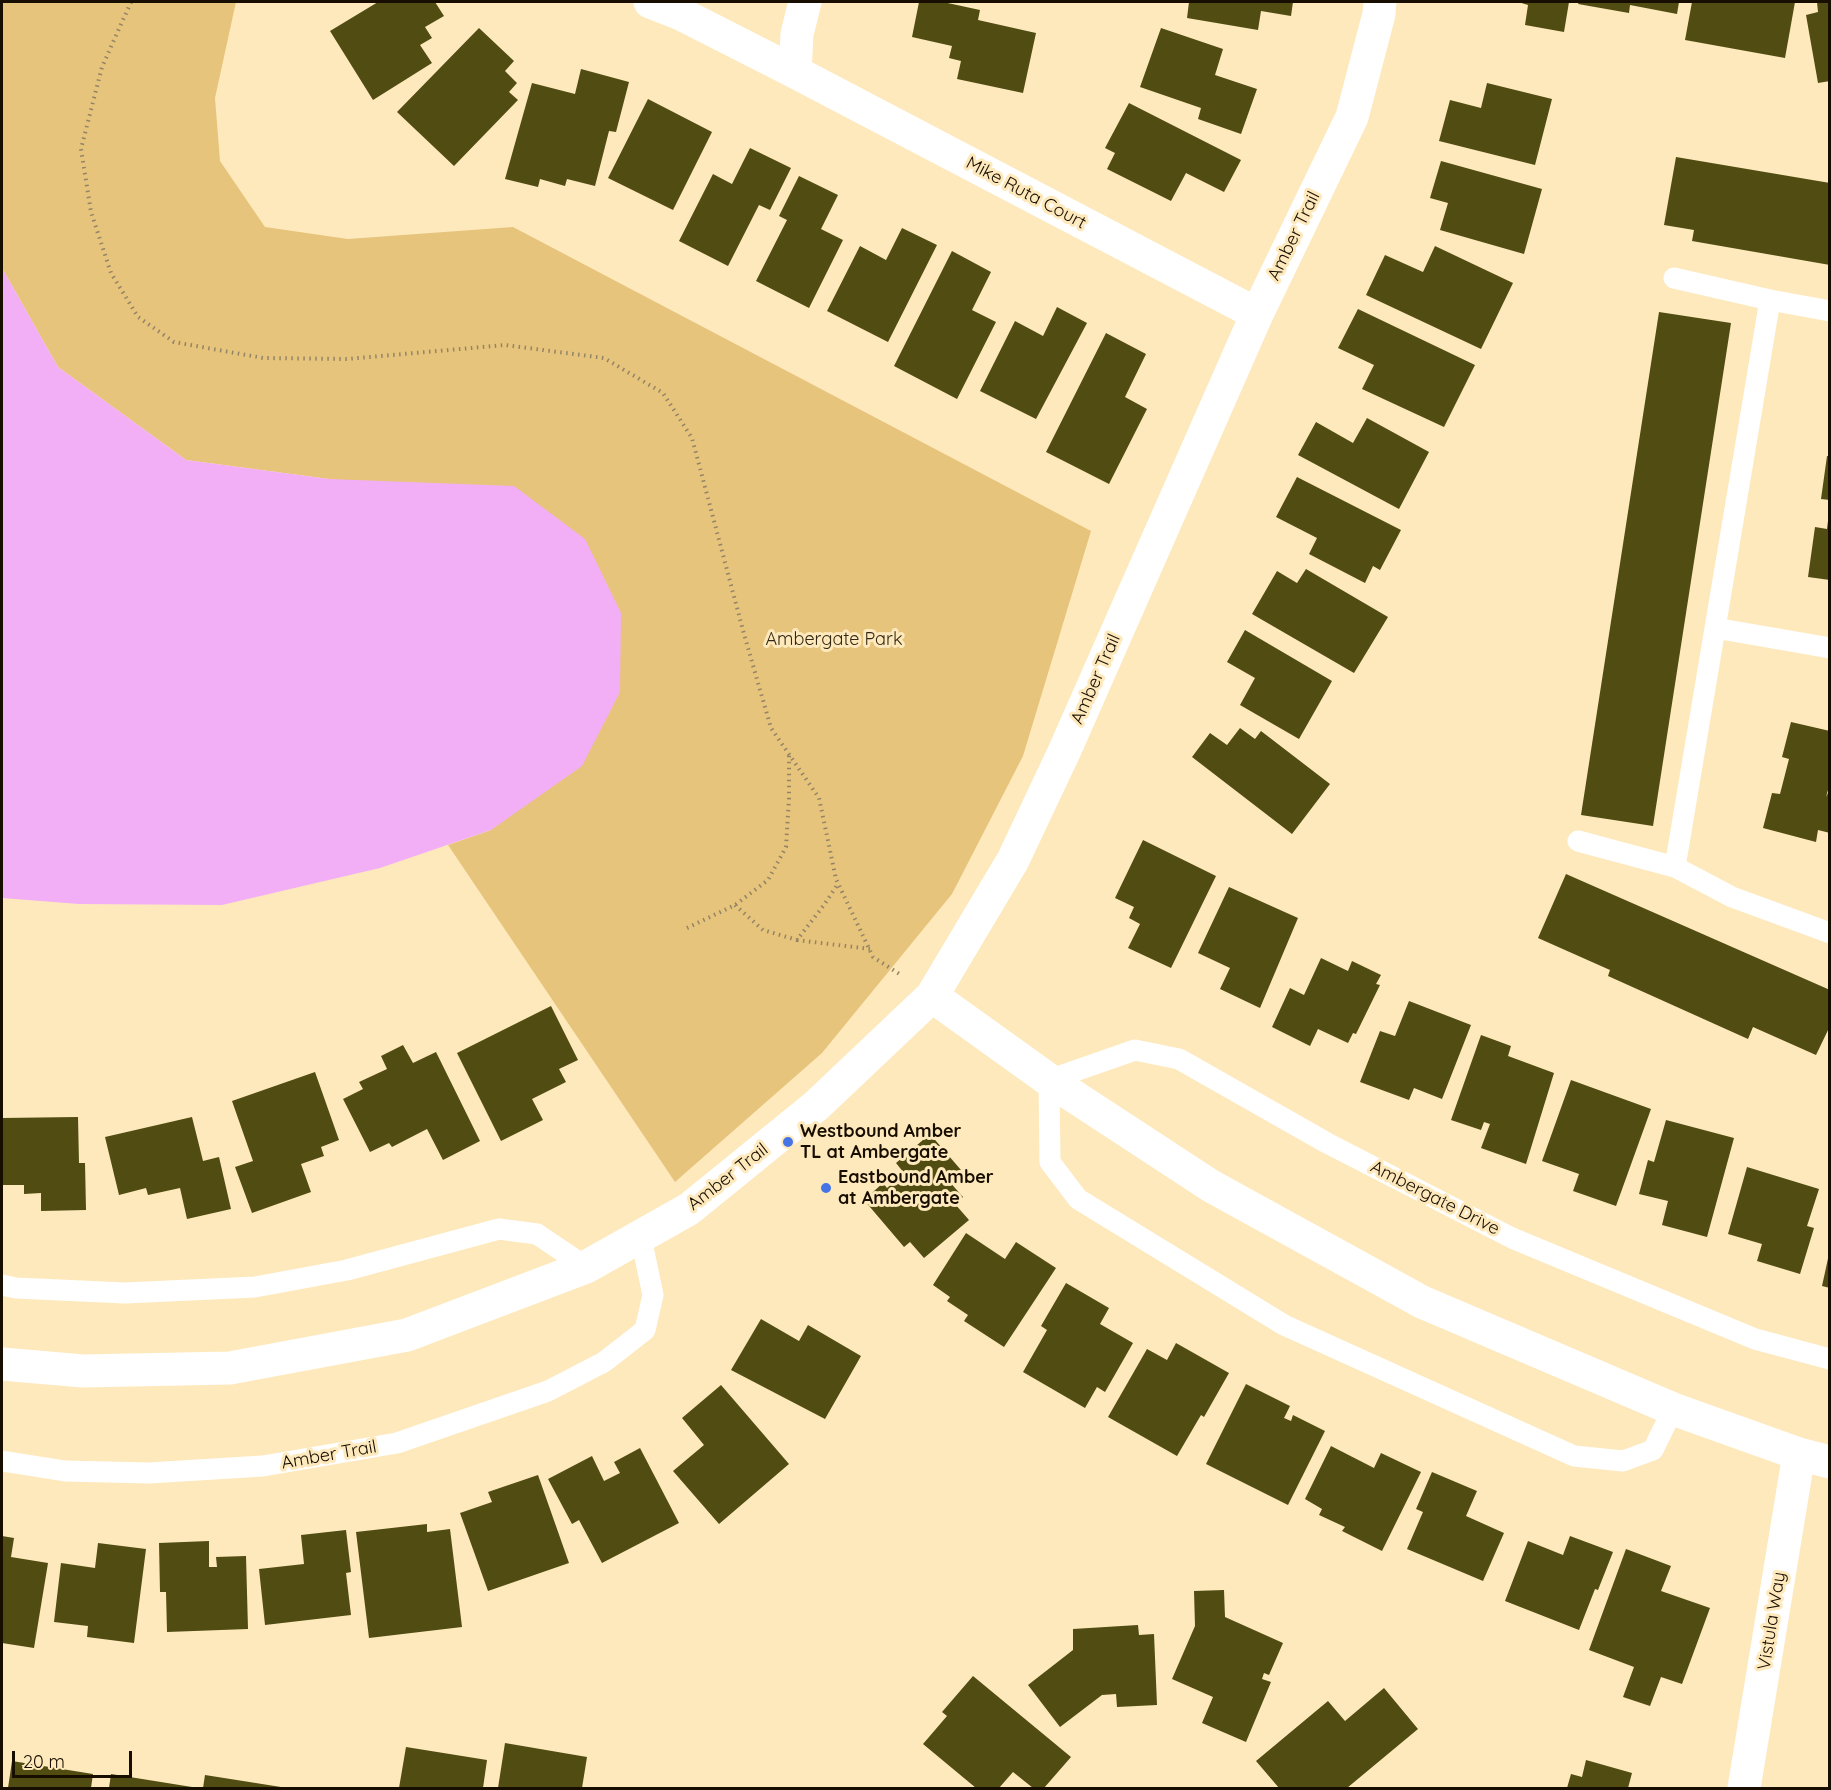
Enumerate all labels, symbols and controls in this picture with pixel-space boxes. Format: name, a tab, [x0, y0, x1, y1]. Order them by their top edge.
street label: Mike Ruta Court	[962, 152, 1090, 234]
street label: Amber Trail	[1263, 188, 1325, 284]
park label: Ambergate Park	[765, 629, 903, 651]
street label: Amber Trail	[1067, 631, 1125, 727]
place label: Westbound Amber TL at Ambergate	[800, 1121, 961, 1164]
marker: Westbound Amber TL at Ambergate	[781, 1135, 795, 1149]
street label: Amber Trail	[683, 1139, 773, 1215]
street label: Ambergate Drive	[1367, 1156, 1503, 1240]
place label: Eastbound Amber at Ambergate	[838, 1167, 994, 1210]
marker: Eastbound Amber at Ambergate	[819, 1181, 833, 1195]
street label: Amber Trail	[280, 1436, 378, 1474]
street label: Vistula Way	[1754, 1570, 1790, 1672]
scale bar	[15, 1739, 135, 1777]
text: 20 m	[23, 1750, 65, 1773]

